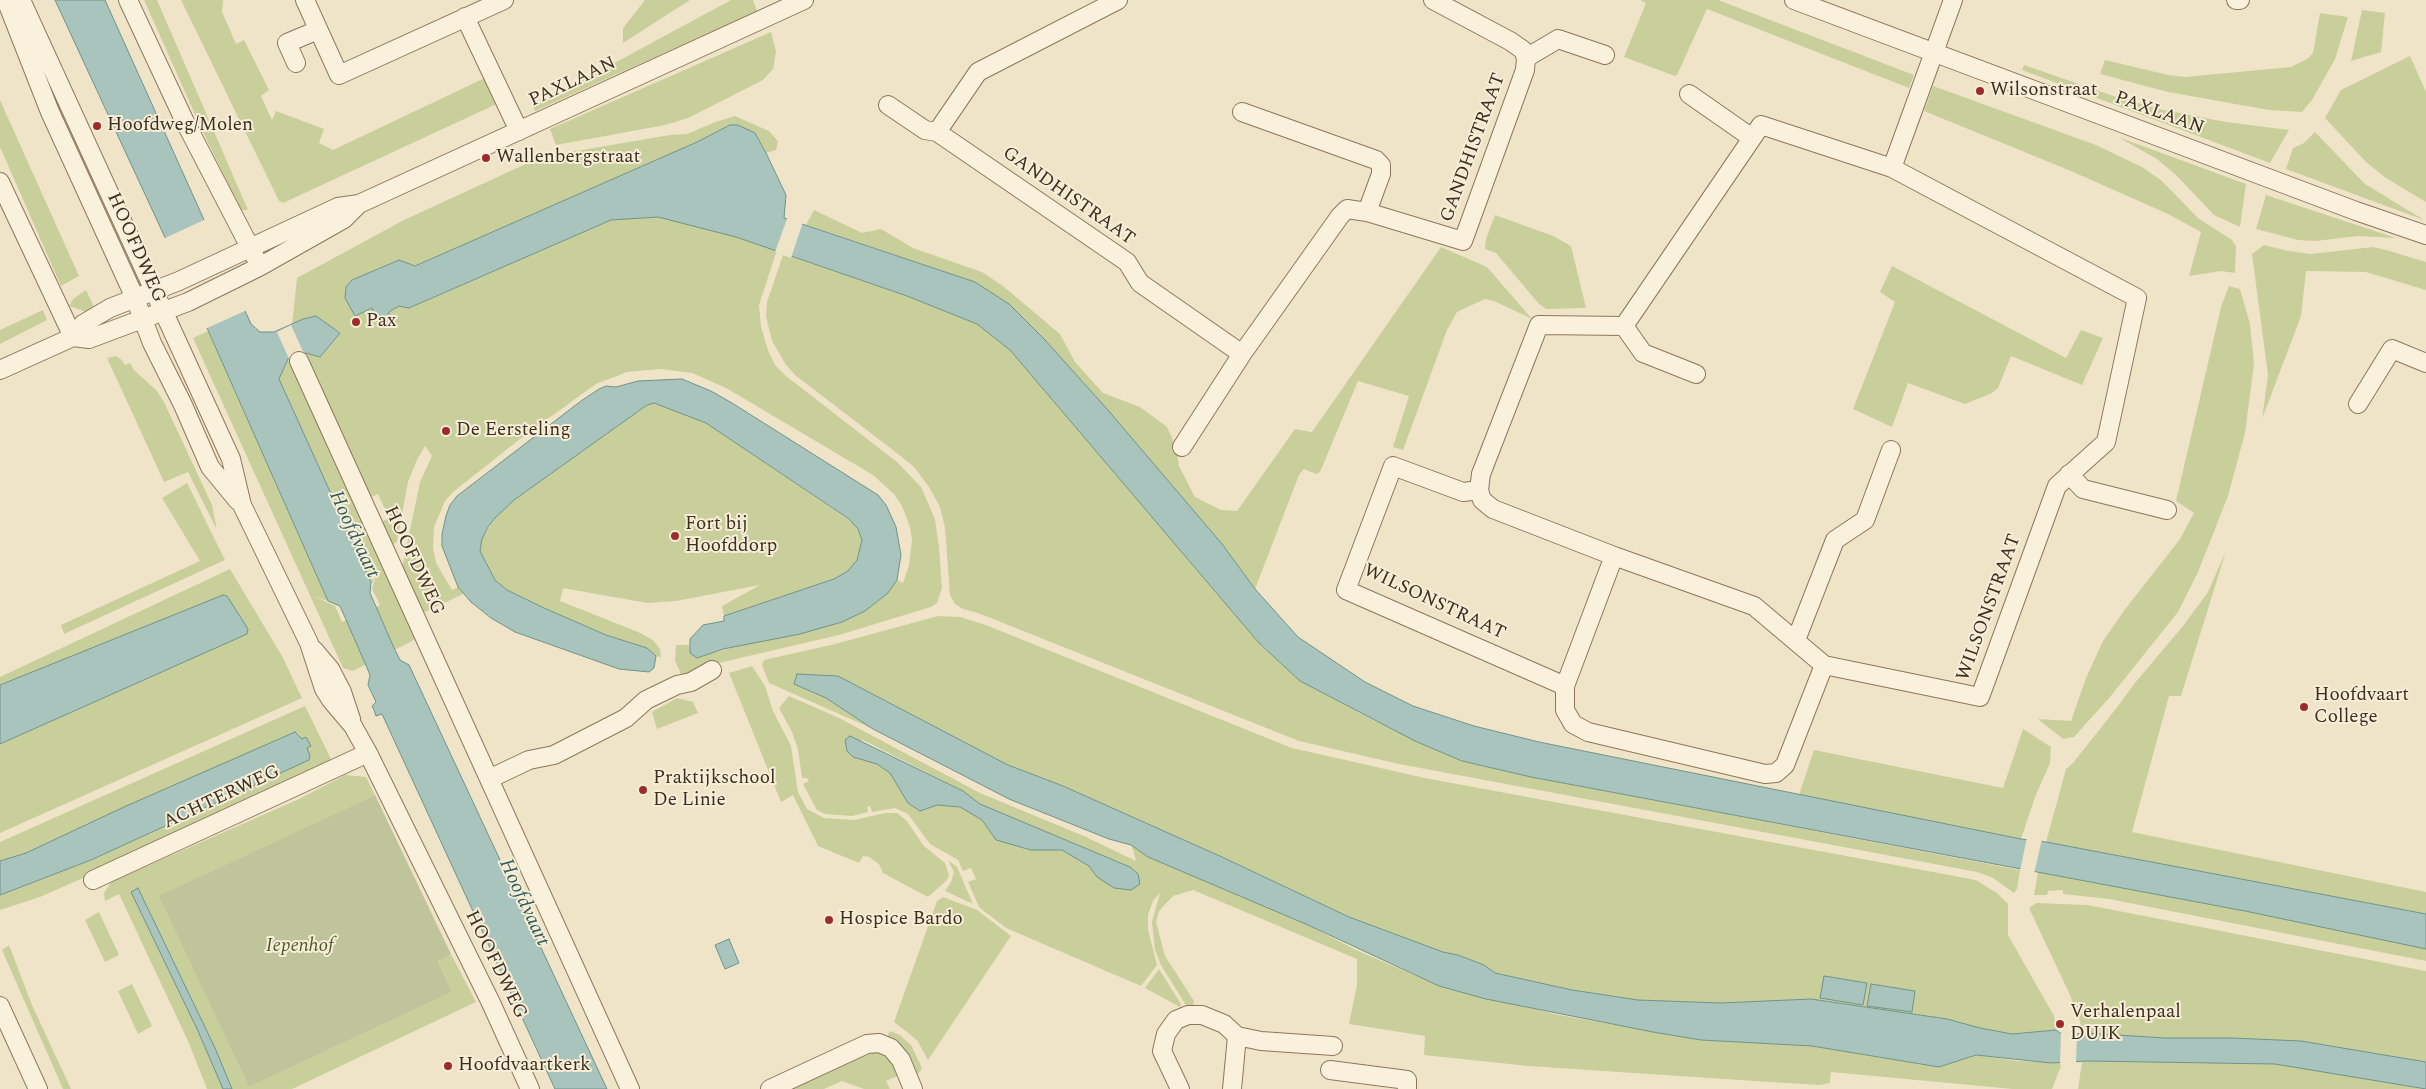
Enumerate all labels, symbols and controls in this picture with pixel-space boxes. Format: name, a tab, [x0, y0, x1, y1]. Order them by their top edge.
street label: PAXLAAN	[526, 53, 620, 113]
street label: GANDHISTRAAT	[1436, 70, 1512, 226]
place label: Wilsonstraat	[1990, 80, 2097, 102]
marker: Wilsonstraat	[1974, 85, 1986, 97]
street label: PAXLAAN	[2111, 87, 2207, 141]
place label: Hoofdweg/Molen	[107, 115, 253, 137]
marker: Hoofdweg/Molen	[91, 120, 103, 132]
street label: GANDHISTRAAT	[997, 143, 1139, 251]
place label: Wallenbergstraat	[496, 147, 640, 169]
marker: Wallenbergstraat	[480, 152, 492, 164]
street label: HOOFDWEG	[101, 190, 169, 306]
place label: Pax	[366, 311, 396, 333]
marker: Pax	[350, 316, 362, 328]
place label: De Eersteling	[456, 420, 571, 442]
marker: De Eersteling	[440, 425, 452, 437]
water label: Hoofdvaart	[322, 488, 384, 582]
street label: HOOFDWEG	[378, 503, 448, 619]
place label: Fort bij Hoofddorp	[685, 514, 777, 558]
marker: Fort bij Hoofddorp	[669, 530, 681, 542]
street label: WILSONSTRAAT	[1953, 532, 2027, 684]
street label: WILSONSTRAAT	[1359, 560, 1509, 646]
place label: Hoofdvaart College	[2314, 685, 2409, 729]
marker: Hoofdvaart College	[2298, 701, 2310, 713]
street label: ACHTERWEG	[160, 761, 284, 835]
place label: Praktijkschool De Linie	[653, 768, 776, 812]
marker: Praktijkschool De Linie	[637, 784, 649, 796]
water label: Hoofdvaart	[492, 856, 554, 950]
street label: HOOFDWEG	[459, 907, 531, 1023]
place label: Hospice Bardo	[839, 909, 963, 931]
marker: Hospice Bardo	[823, 914, 835, 926]
park label: Iepenhof	[266, 936, 334, 958]
place label: Verhalenpaal DUIK	[2070, 1002, 2181, 1046]
marker: Verhalenpaal DUIK	[2054, 1018, 2066, 1030]
place label: Hoofdvaartkerk	[458, 1055, 591, 1077]
marker: Hoofdvaartkerk	[442, 1060, 454, 1072]

